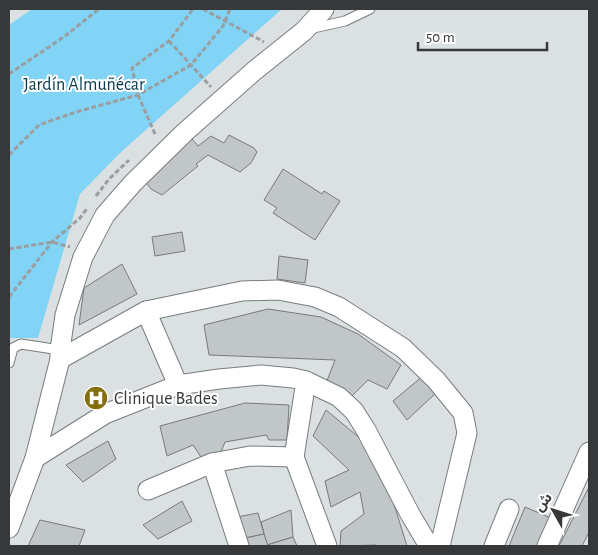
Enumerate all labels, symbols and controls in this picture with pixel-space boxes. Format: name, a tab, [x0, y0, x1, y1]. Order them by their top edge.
scale bar	[418, 20, 547, 52]
text: 50 m	[426, 30, 455, 45]
park label: Jardín Almuñécar	[23, 76, 145, 94]
hospital icon: Clinique Bades	[83, 385, 109, 411]
place label: Clinique Bades	[114, 390, 218, 408]
north arrow	[528, 485, 578, 535]
text: ش	[532, 491, 555, 514]

